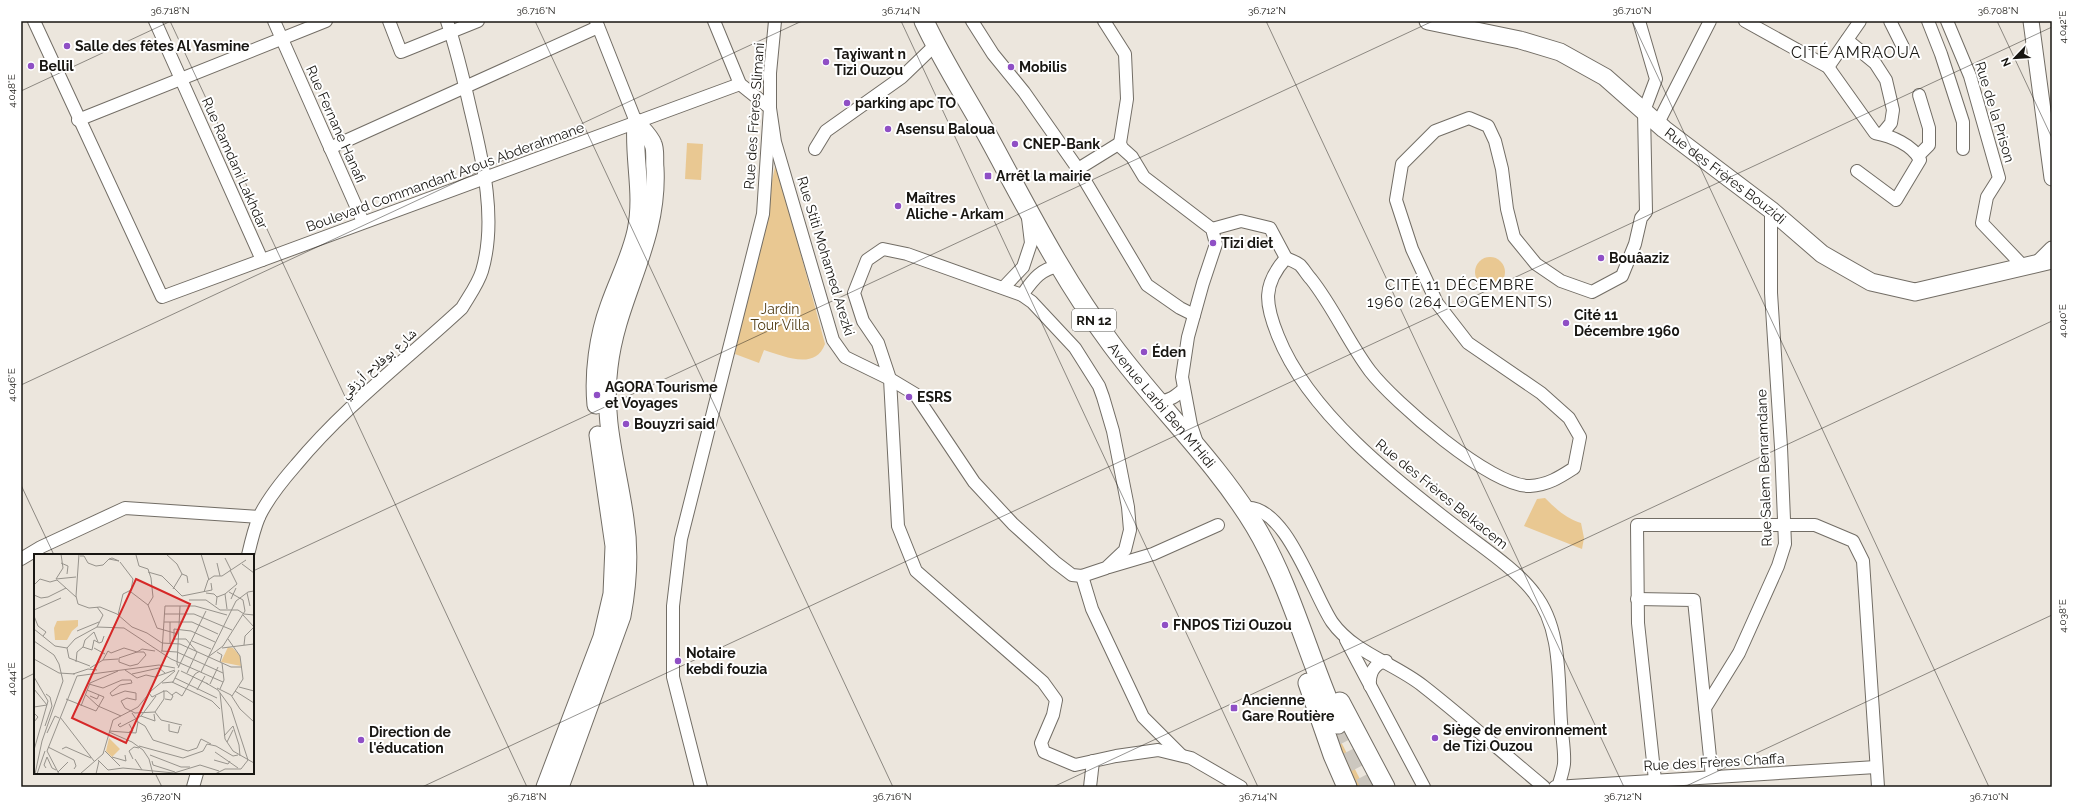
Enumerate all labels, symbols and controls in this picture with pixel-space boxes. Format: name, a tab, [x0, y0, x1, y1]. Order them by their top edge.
text: 36.718°N	[151, 5, 189, 16]
text: 36.716°N	[516, 5, 556, 16]
text: 36.714°N	[882, 5, 920, 16]
text: 36.712°N	[1248, 5, 1286, 16]
text: 36.710°N	[1613, 5, 1651, 16]
text: 36.708°N	[1978, 5, 2018, 16]
text: 4.042°E	[2057, 11, 2068, 43]
place label: Salle des fêtes Al Yasmine	[75, 38, 250, 54]
north arrow	[1995, 38, 2035, 78]
marker: Salle des fêtes Al Yasmine	[62, 41, 72, 51]
street label: Rue des Frères Slimani	[741, 42, 767, 190]
district label: CITÉ AMRAOUA	[1791, 42, 1921, 62]
place label: Taɣiwant n Tizi Ouzou	[834, 46, 906, 78]
text: N	[1999, 55, 2014, 69]
marker: Taɣiwant n Tizi Ouzou	[821, 57, 831, 67]
place label: Bellil	[39, 58, 74, 74]
place label: Mobilis	[1019, 59, 1067, 75]
street label: Rue de la Prison	[1972, 60, 2018, 164]
marker: Bellil	[26, 61, 36, 71]
marker: Mobilis	[1006, 62, 1016, 72]
street label: Rue Fernane Hanafi	[303, 63, 369, 185]
text: 4.048°E	[6, 74, 17, 108]
street label: Rue Ramdani Lakhdar	[199, 95, 271, 231]
place label: parking apc TO	[855, 95, 957, 111]
marker: parking apc TO	[842, 98, 852, 108]
street label: Boulevard Commandant Arous Abderahmane	[304, 119, 586, 235]
place label: Asensu Baloua	[896, 121, 995, 137]
marker: Asensu Baloua	[883, 124, 893, 134]
street label: Rue des Frères Bouzidi	[1662, 125, 1789, 227]
place label: CNEP-Bank	[1023, 136, 1100, 152]
marker: CNEP-Bank	[1010, 139, 1020, 149]
place label: Arrêt la mairie	[996, 168, 1092, 184]
marker: Arrêt la mairie	[983, 171, 993, 181]
street label: Rue Stiti Mohamed Arezki	[794, 175, 858, 337]
place label: Maîtres Aliche - Arkam	[906, 190, 1004, 222]
marker: Maîtres Aliche - Arkam	[893, 201, 903, 211]
place label: Tizi diet	[1221, 235, 1274, 251]
marker: Tizi diet	[1208, 238, 1218, 248]
place label: Bouâaziz	[1609, 250, 1669, 266]
marker: Bouâaziz	[1596, 253, 1606, 263]
district label: CITÉ 11 DÉCEMBRE 1960 (264 LOGEMENTS)	[1367, 276, 1553, 311]
park label: Jardin Tour Villa	[750, 301, 810, 333]
text: 4.040°E	[2057, 304, 2068, 338]
place label: Cité 11 Décembre 1960	[1574, 307, 1680, 339]
road number: RN 12	[1072, 309, 1116, 331]
marker: Cité 11 Décembre 1960	[1561, 318, 1571, 328]
street label: شارع بوفلاح أرزقي	[337, 325, 422, 404]
street label: Avenue Larbi Ben M'Hidi	[1105, 339, 1219, 471]
place label: Éden	[1152, 343, 1186, 360]
marker: Éden	[1139, 347, 1149, 357]
text: 4.046°E	[6, 368, 17, 402]
place label: AGORA Tourisme et Voyages	[605, 379, 718, 411]
place label: ESRS	[917, 389, 952, 405]
street label: Rue Salem Benramdane	[1753, 389, 1775, 547]
marker: AGORA Tourisme et Voyages	[592, 390, 602, 400]
marker: ESRS	[904, 392, 914, 402]
place label: Bouyzri said	[634, 416, 715, 432]
marker: Bouyzri said	[621, 419, 631, 429]
street label: Rue des Frères Belkacem	[1373, 436, 1511, 552]
inset map	[34, 554, 254, 774]
text: 4.038°E	[2057, 599, 2068, 633]
place label: FNPOS Tizi Ouzou	[1173, 617, 1292, 633]
marker: FNPOS Tizi Ouzou	[1160, 620, 1170, 630]
place label: Notaire kebdi fouzia	[686, 645, 767, 677]
marker: Notaire kebdi fouzia	[673, 656, 683, 666]
text: 4.044°E	[6, 662, 17, 696]
place label: Ancienne Gare Routière	[1242, 692, 1335, 724]
marker: Ancienne Gare Routière	[1229, 703, 1239, 713]
place label: Siège de environnement de Tizi Ouzou	[1443, 722, 1608, 754]
place label: Direction de l'éducation	[369, 724, 451, 756]
marker: Siège de environnement de Tizi Ouzou	[1430, 733, 1440, 743]
marker: Direction de l'éducation	[356, 735, 366, 745]
street label: Rue des Frères Chaffa	[1643, 750, 1785, 774]
text: 36.720°N	[141, 791, 181, 802]
text: 36.718°N	[508, 791, 546, 802]
text: 36.716°N	[872, 791, 912, 802]
text: 36.714°N	[1239, 791, 1277, 802]
text: 36.712°N	[1604, 791, 1642, 802]
text: 36.710°N	[1970, 791, 2008, 802]

